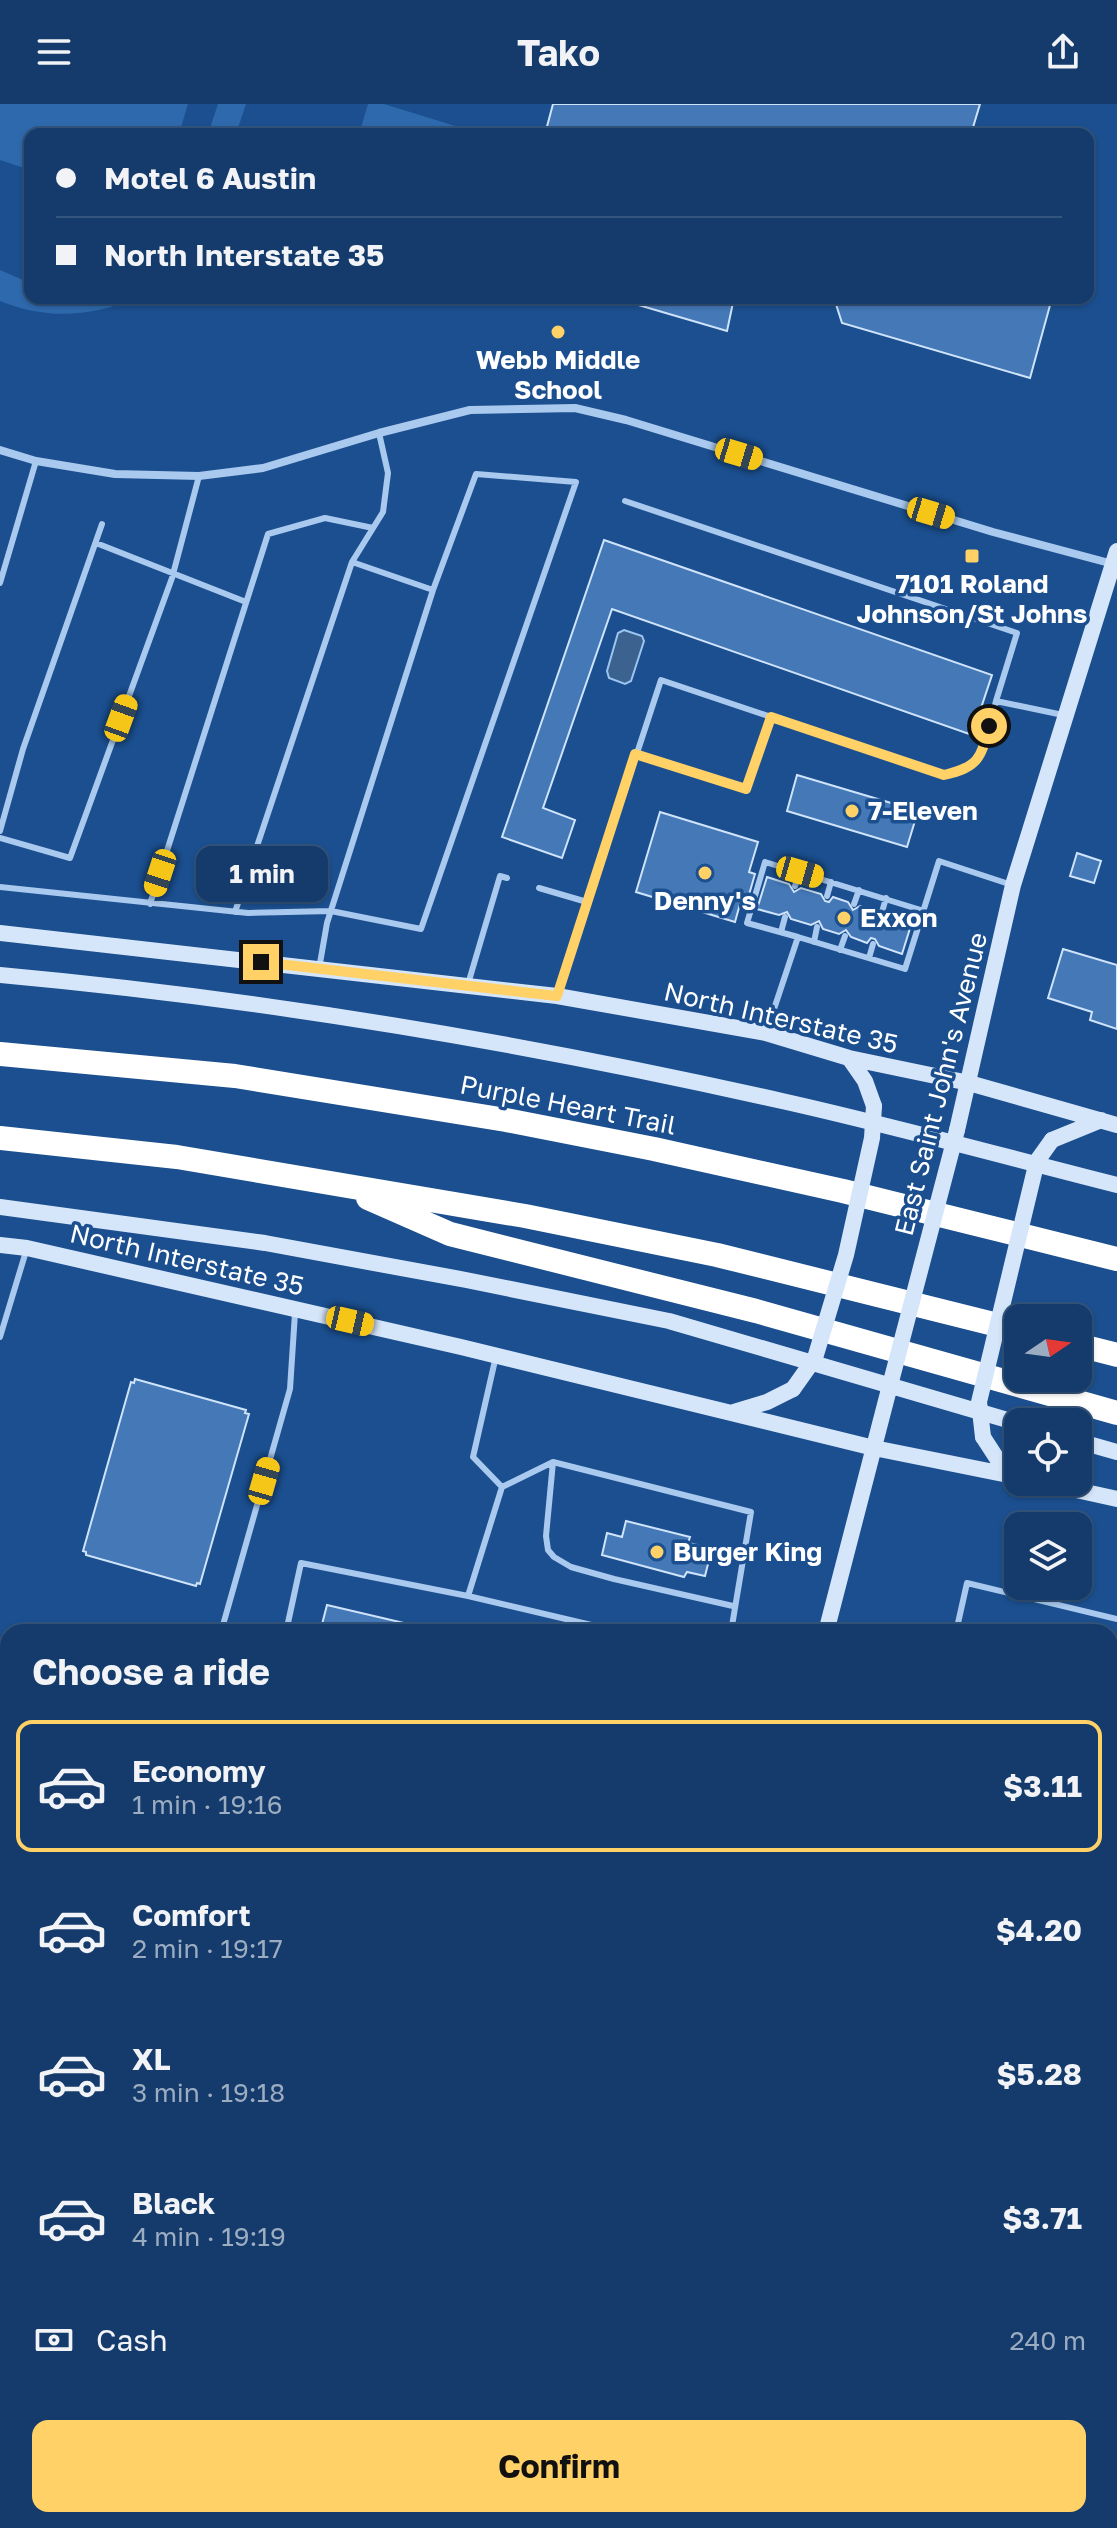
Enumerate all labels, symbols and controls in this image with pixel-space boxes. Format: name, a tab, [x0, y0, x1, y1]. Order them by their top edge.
icon: menu	[32, 30, 76, 74]
icon: share	[1041, 30, 1085, 74]
text: Tako	[517, 31, 600, 74]
text: Motel 6 Austin	[104, 160, 316, 196]
text: North Interstate 35	[104, 237, 384, 273]
marker: Webb Middle School	[549, 323, 567, 341]
place label: Webb Middle School	[476, 344, 640, 405]
car	[713, 436, 765, 472]
car	[905, 495, 957, 531]
marker: 7101 Roland Johnson/St Johns	[963, 547, 981, 565]
place label: 7101 Roland Johnson/St Johns	[857, 568, 1087, 629]
car	[102, 691, 140, 745]
route start	[971, 708, 1007, 744]
place label: 7-Eleven	[868, 795, 978, 826]
marker: 7-Eleven	[843, 802, 861, 820]
car	[141, 846, 179, 900]
callout: 1 min	[195, 846, 327, 902]
car	[774, 854, 826, 890]
text: 1 min	[229, 858, 295, 889]
marker: Denny's	[696, 864, 714, 882]
place label: Denny's	[654, 885, 756, 916]
place label: Exxon	[860, 902, 937, 933]
marker: Exxon	[835, 909, 853, 927]
street label: East Saint John's Avenue	[888, 929, 993, 1239]
route end	[243, 944, 279, 980]
street label: North Interstate 35	[661, 975, 901, 1060]
street label: Purple Heart Trail	[458, 1068, 679, 1141]
street label: North Interstate 35	[67, 1217, 307, 1302]
car	[324, 1304, 376, 1338]
north arrow	[1004, 1304, 1092, 1392]
map controls	[1004, 1304, 1092, 1600]
button: locate	[1004, 1408, 1092, 1496]
car	[246, 1455, 282, 1507]
button: layers	[1004, 1512, 1092, 1600]
place label: Burger King	[673, 1536, 822, 1567]
marker: Burger King	[648, 1543, 666, 1561]
text: Choose a ride	[32, 1650, 270, 1693]
icon: car	[36, 1750, 108, 1822]
text: Economy	[132, 1753, 266, 1789]
text: $3.11	[1003, 1768, 1082, 1804]
text: 1 min · 19:16	[132, 1789, 282, 1820]
icon: car	[36, 1894, 108, 1966]
text: Comfort	[132, 1897, 251, 1933]
text: $4.20	[996, 1912, 1082, 1948]
text: 2 min · 19:17	[132, 1933, 283, 1964]
icon: car	[36, 2038, 108, 2110]
text: XL	[132, 2041, 171, 2077]
text: $5.28	[997, 2056, 1082, 2092]
text: 3 min · 19:18	[132, 2077, 285, 2108]
icon: car	[36, 2182, 108, 2254]
text: Black	[132, 2185, 215, 2221]
text: $3.71	[1002, 2200, 1082, 2236]
text: 4 min · 19:19	[132, 2221, 286, 2252]
icon: cash	[32, 2318, 76, 2362]
text: Cash	[96, 2322, 168, 2358]
text: 240 m	[1009, 2325, 1086, 2356]
button: Confirm	[32, 2420, 1086, 2512]

